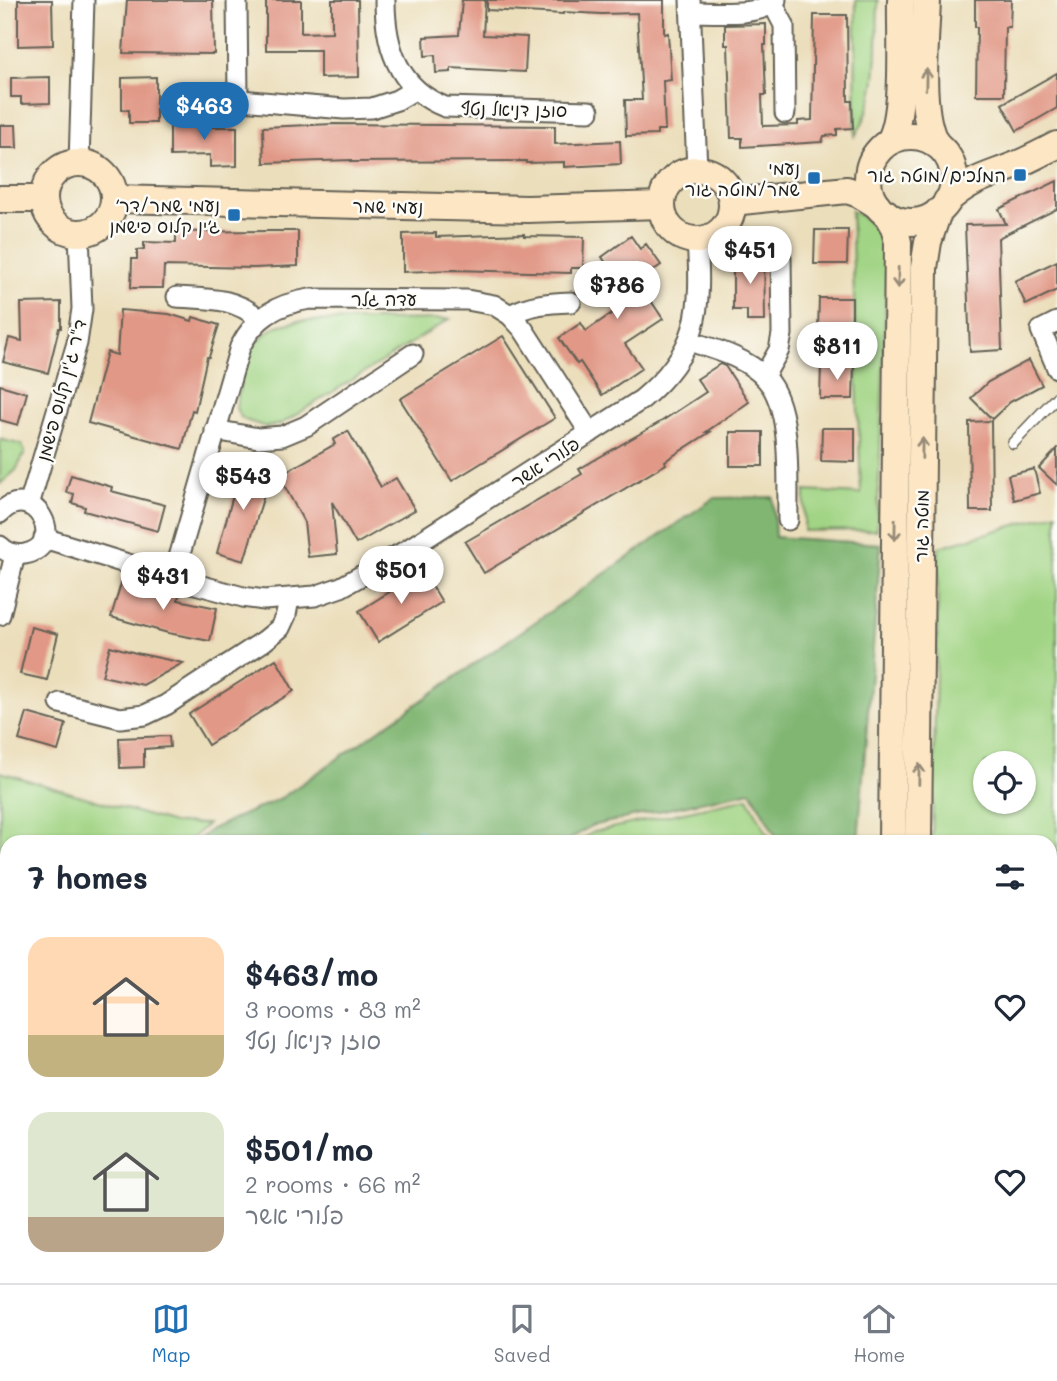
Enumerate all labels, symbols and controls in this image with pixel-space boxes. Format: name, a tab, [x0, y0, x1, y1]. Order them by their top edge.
one-way arrow	[919, 68, 933, 91]
pin: $463	[163, 82, 245, 142]
text: $463	[176, 90, 232, 120]
street label: סוזן דניאל נטף	[461, 96, 567, 122]
place label: נעמי שמר/מוטה גור	[685, 156, 800, 201]
place label: המלכים/מוטה גור	[867, 163, 1006, 187]
marker: המלכים/מוטה גור	[1012, 167, 1028, 183]
marker: נעמי שמר/מוטה גור	[806, 170, 822, 186]
place label: נעמי שמר/דר׳ ג׳ין קלוס פישמן	[110, 193, 220, 238]
street label: נעמי שמר	[353, 193, 423, 219]
marker: נעמי שמר/דר׳ ג׳ין קלוס פישמן	[226, 207, 242, 223]
pin: $451	[709, 226, 791, 286]
text: $451	[724, 234, 776, 264]
pin: $786	[576, 262, 658, 321]
one-way arrow	[891, 267, 905, 290]
text: $786	[589, 269, 645, 299]
street label: עדה גלר	[351, 287, 417, 311]
street label: ד"ר ג'ין קלוס פישמן	[31, 316, 91, 464]
pin: $811	[796, 322, 878, 382]
text: $811	[813, 330, 861, 360]
street label: פלורי אשר	[506, 431, 584, 493]
one-way arrow	[916, 437, 929, 460]
pin: $543	[202, 452, 284, 512]
text: $543	[215, 460, 271, 490]
street label: מוטה גור	[908, 489, 934, 563]
one-way arrow	[888, 519, 902, 542]
pin: $501	[360, 546, 442, 606]
pin: $431	[122, 552, 204, 612]
text: $501	[375, 554, 427, 584]
text: $431	[137, 560, 189, 590]
map controls	[973, 751, 1036, 814]
button: locate	[973, 751, 1036, 814]
one-way arrow	[912, 762, 925, 785]
text: 7 homes	[28, 857, 148, 897]
icon: filters	[991, 858, 1029, 896]
text: $463/mo	[245, 954, 378, 994]
icon: home	[84, 965, 168, 1049]
icon: heart	[991, 988, 1029, 1026]
text: 3 rooms · 83 m²	[245, 994, 421, 1024]
text: סוזן דניאל נטף	[245, 1025, 381, 1055]
text: $501/mo	[245, 1129, 373, 1169]
icon: home	[84, 1140, 168, 1224]
icon: heart	[991, 1163, 1029, 1201]
text: 2 rooms · 66 m²	[245, 1169, 420, 1199]
text: פלורי אשר	[245, 1200, 344, 1230]
tab: Map	[152, 1300, 190, 1367]
tab: Saved	[494, 1300, 550, 1367]
tab: Home	[854, 1300, 905, 1367]

